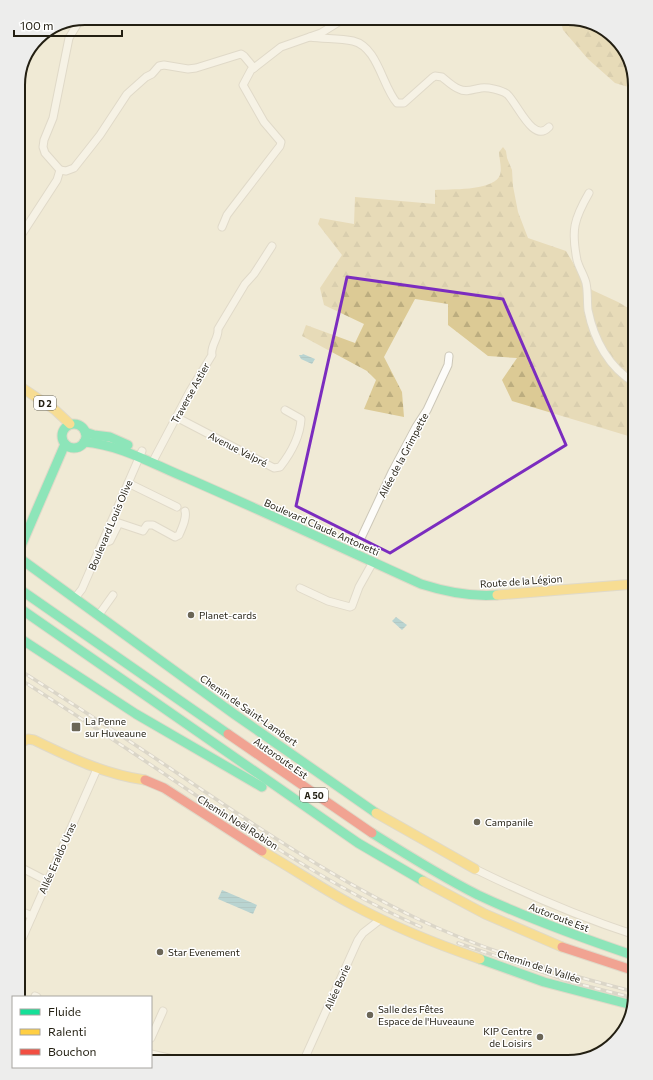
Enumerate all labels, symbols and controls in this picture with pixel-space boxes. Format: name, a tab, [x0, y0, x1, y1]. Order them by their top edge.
scale bar	[14, 12, 122, 38]
text: 100 m	[20, 18, 54, 32]
street label: Traverse Astier	[168, 360, 212, 426]
road number: D 2	[34, 396, 56, 410]
street label: Allée de la Grimpette	[376, 411, 430, 499]
street label: Avenue Valpré	[207, 429, 269, 469]
street label: Boulevard Louis Olive	[85, 478, 135, 572]
street label: Boulevard Claude Antonetti	[262, 496, 382, 558]
street label: Route de la Légion	[479, 572, 563, 590]
place label: Planet-cards	[199, 609, 257, 621]
marker: Planet-cards	[186, 610, 196, 620]
street label: Chemin de Saint-Lambert	[198, 672, 300, 748]
place label: La Penne sur Huveaune	[85, 715, 146, 739]
marker: La Penne sur Huveaune	[70, 721, 82, 733]
street label: Autoroute Est	[252, 735, 310, 781]
road number: A 50	[300, 788, 328, 802]
street label: Chemin Noël Robion	[196, 792, 280, 852]
place label: Campanile	[485, 816, 533, 828]
marker: Campanile	[472, 817, 482, 827]
street label: Allée Eraldo Uras	[36, 820, 78, 895]
street label: Autoroute Est	[527, 900, 591, 934]
place label: Star Evenement	[168, 946, 240, 958]
marker: Star Evenement	[155, 947, 165, 957]
street label: Chemin de la Vallée	[496, 947, 582, 985]
street label: Allée Borie	[322, 962, 352, 1012]
legend	[12, 996, 152, 1068]
place label: Salle des Fêtes Espace de l'Huveaune	[378, 1003, 474, 1027]
text: Fluide	[48, 1004, 81, 1018]
marker: Salle des Fêtes Espace de l'Huveaune	[365, 1010, 375, 1020]
text: Ralenti	[48, 1024, 87, 1038]
place label: KIP Centre de Loisirs	[483, 1025, 532, 1049]
marker: KIP Centre de Loisirs	[535, 1032, 545, 1042]
text: Bouchon	[48, 1044, 96, 1058]

